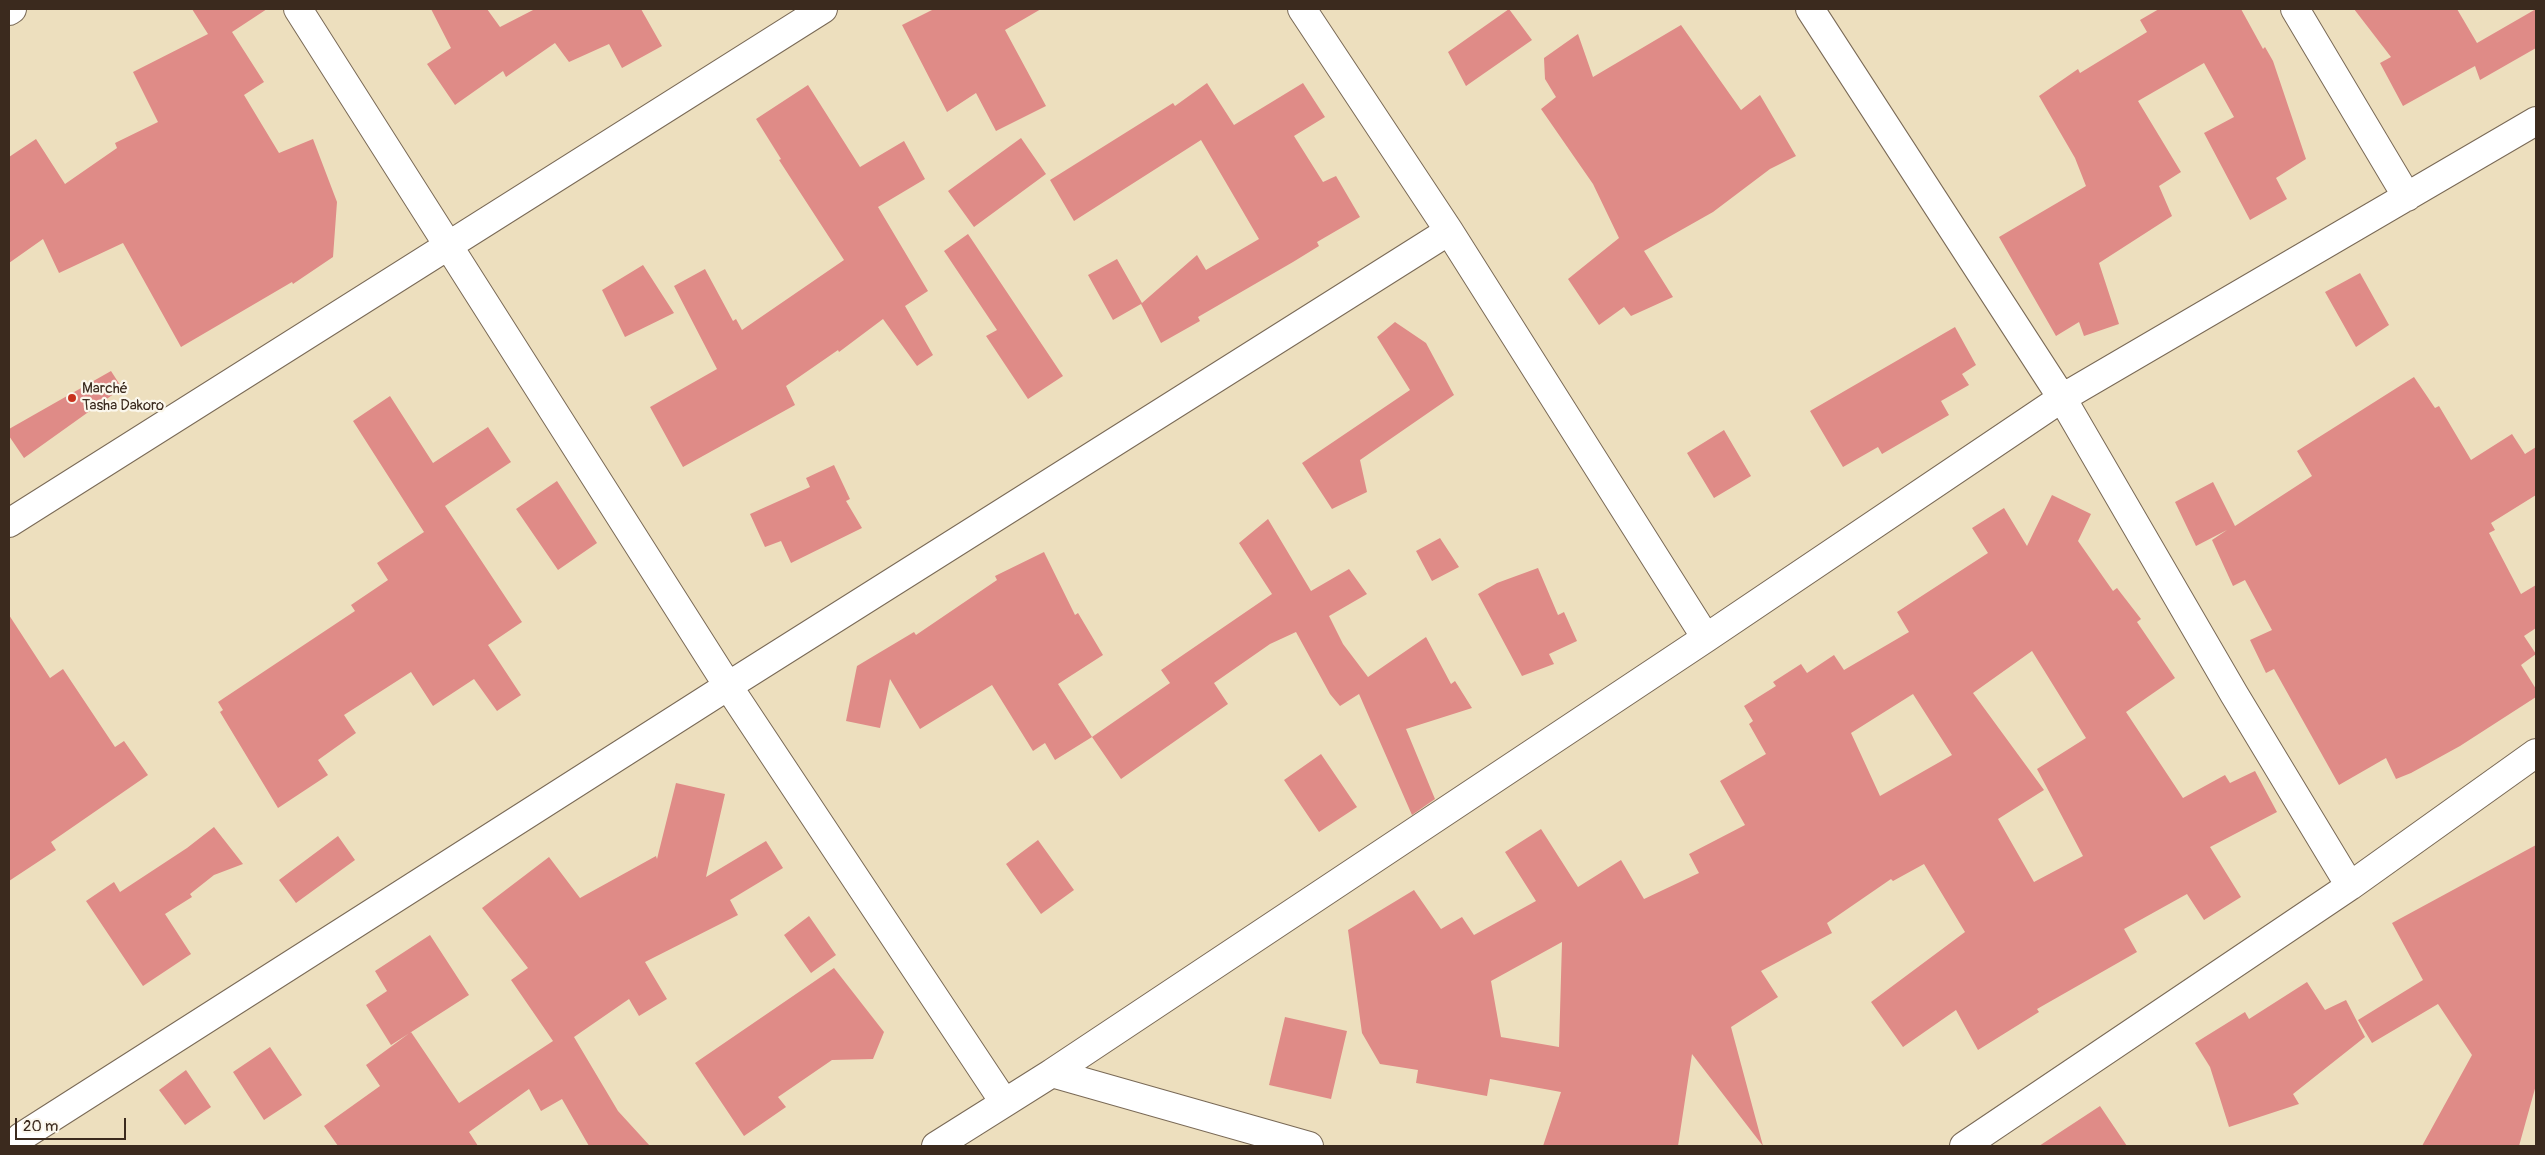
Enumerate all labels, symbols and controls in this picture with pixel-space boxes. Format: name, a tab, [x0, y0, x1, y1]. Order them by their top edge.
place label: Marché Tasha Dakoro	[82, 380, 164, 415]
marker: Marché Tasha Dakoro	[66, 392, 78, 404]
scale bar	[18, 1108, 129, 1140]
text: 20 m	[23, 1117, 58, 1136]

